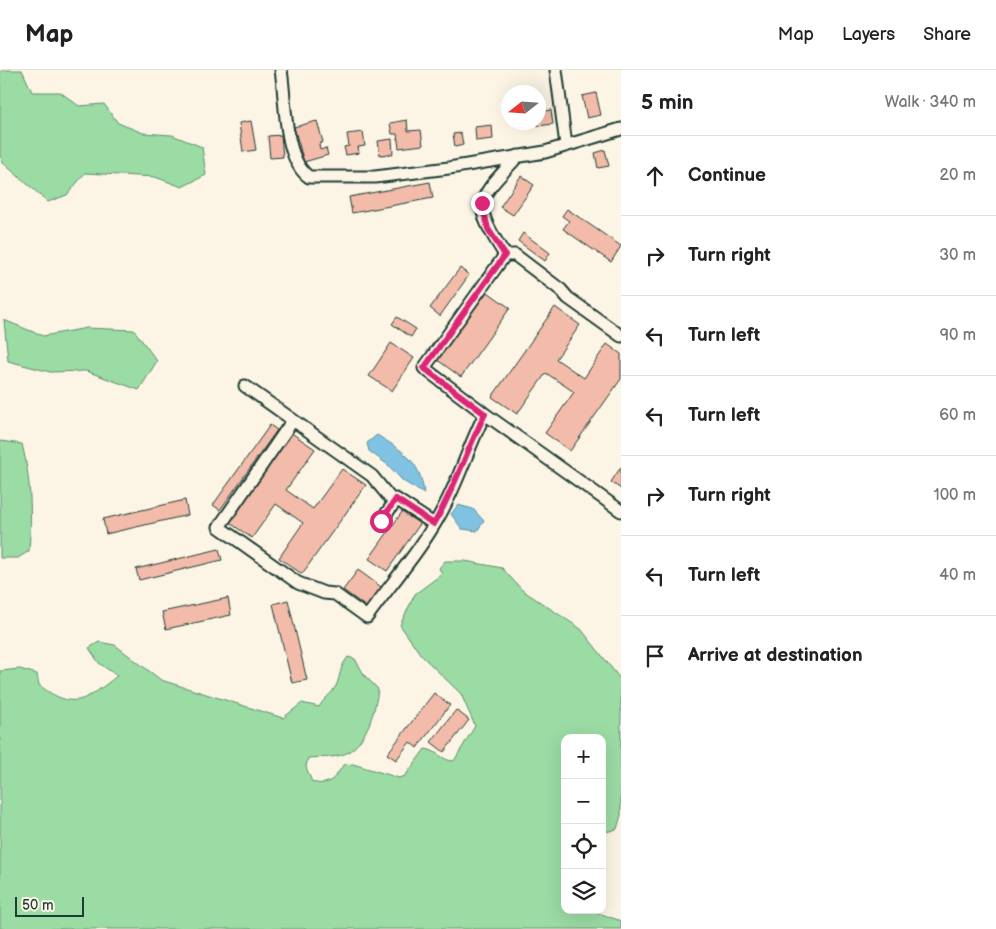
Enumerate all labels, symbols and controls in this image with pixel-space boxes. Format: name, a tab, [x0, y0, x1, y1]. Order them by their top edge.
text: Map	[25, 20, 73, 49]
text: Map	[778, 24, 814, 45]
text: Layers	[842, 24, 895, 45]
text: Share	[923, 24, 971, 45]
north arrow	[501, 85, 546, 130]
text: 5 min	[641, 90, 694, 115]
text: Walk · 340 m	[885, 93, 976, 112]
icon: ahead	[641, 162, 669, 190]
text: Continue	[688, 164, 766, 187]
text: 20 m	[940, 166, 976, 185]
route end	[471, 192, 494, 215]
icon: right	[641, 242, 669, 270]
text: Turn right	[688, 244, 771, 267]
text: 30 m	[939, 246, 976, 265]
icon: left	[641, 322, 669, 350]
text: Turn left	[688, 324, 760, 347]
text: 90 m	[940, 326, 976, 345]
icon: left	[641, 402, 669, 430]
text: Turn left	[688, 404, 760, 427]
text: 60 m	[939, 406, 976, 425]
icon: right	[641, 482, 669, 510]
text: Turn right	[688, 484, 771, 507]
text: 100 m	[933, 486, 976, 505]
route start	[370, 510, 393, 533]
icon: left	[641, 562, 669, 590]
text: Turn left	[688, 564, 760, 587]
text: 40 m	[939, 566, 976, 585]
icon: arrive	[641, 642, 669, 670]
text: Arrive at destination	[688, 644, 863, 667]
map controls	[561, 734, 606, 914]
button: +	[561, 734, 606, 779]
button: −	[561, 779, 606, 824]
button: locate	[561, 824, 606, 869]
button: layers	[561, 869, 606, 914]
scale bar	[15, 894, 84, 917]
text: 50 m	[22, 897, 54, 914]

